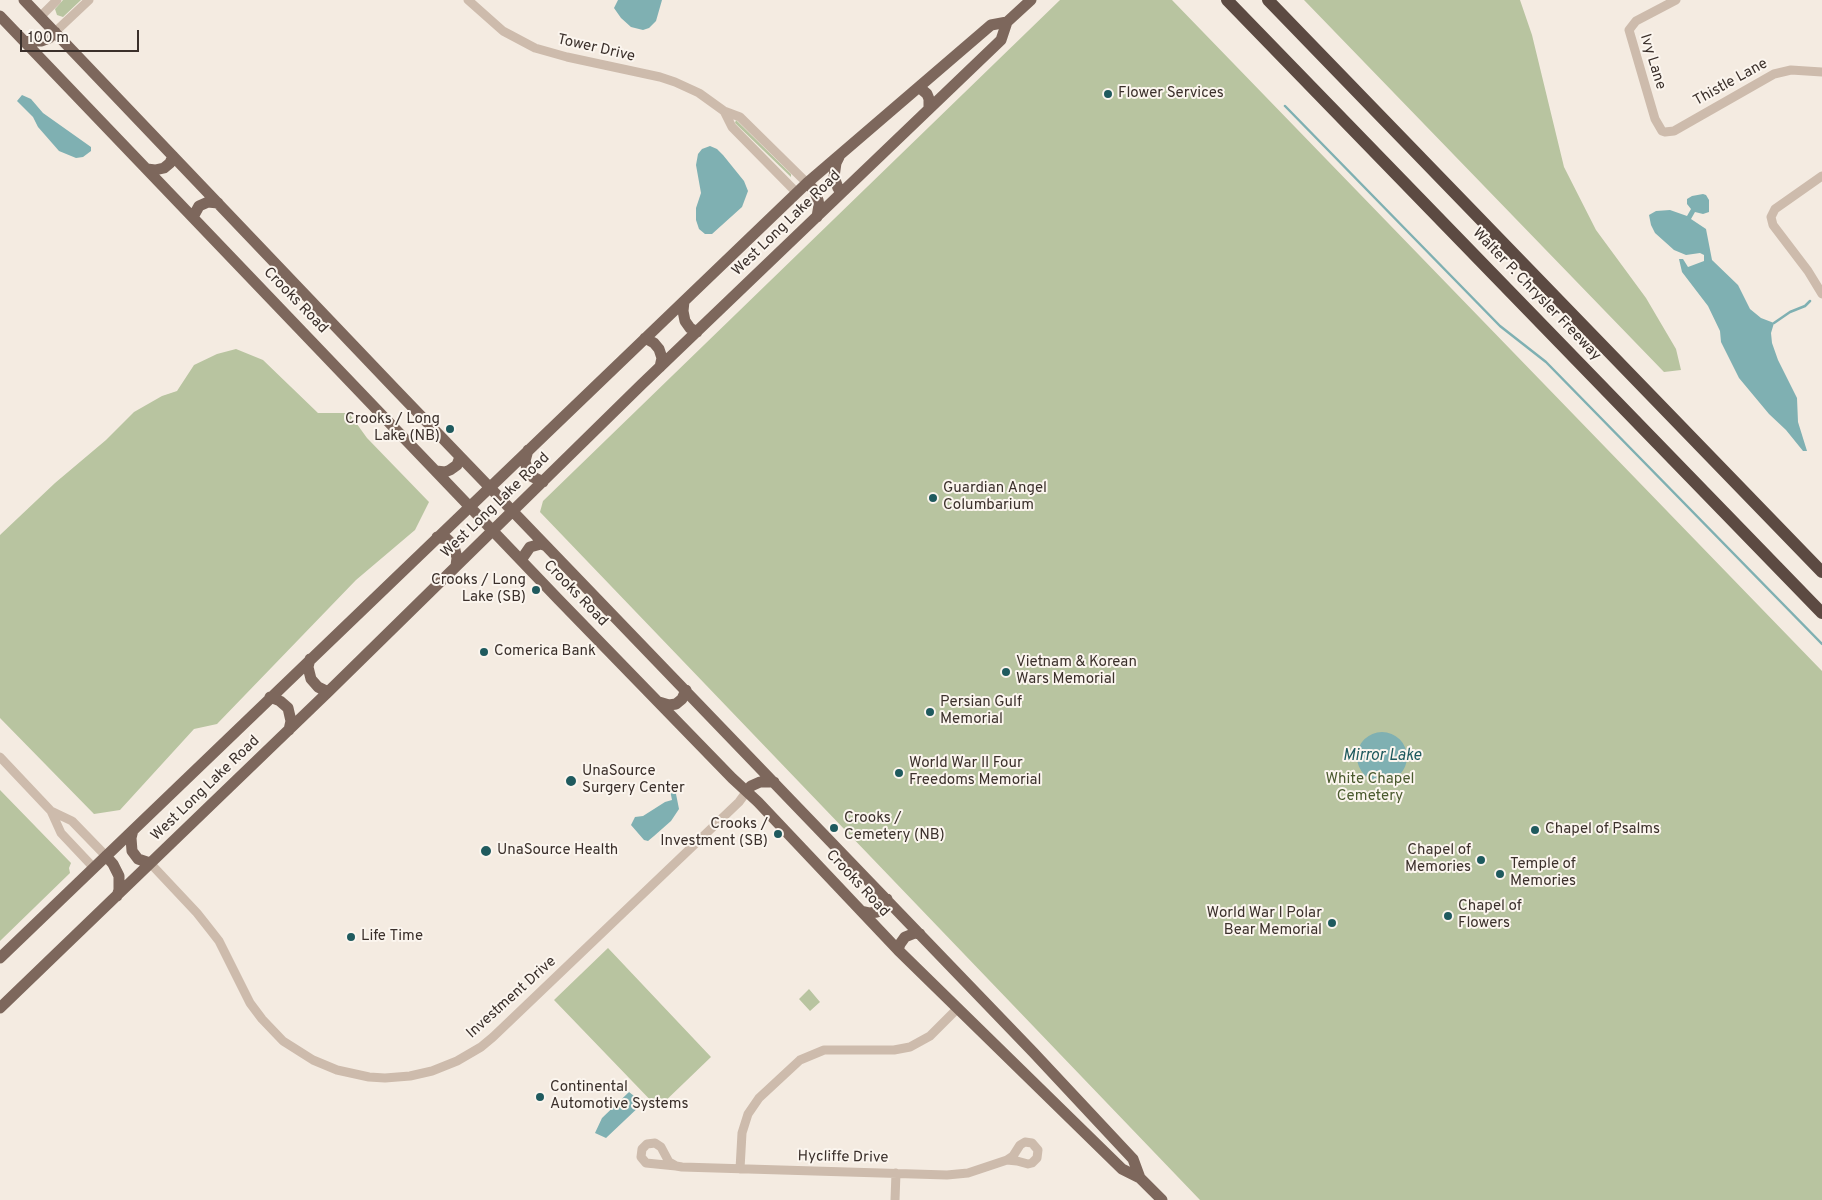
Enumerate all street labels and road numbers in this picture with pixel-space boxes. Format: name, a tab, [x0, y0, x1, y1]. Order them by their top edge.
street label: Tower Drive	[555, 31, 637, 67]
street label: Ivy Lane	[1635, 32, 1669, 92]
street label: Thistle Lane	[1691, 55, 1771, 111]
street label: West Long Lake Road	[729, 168, 845, 280]
street label: Walter P. Chrysler Freeway	[1468, 225, 1604, 365]
street label: Crooks Road	[259, 264, 331, 338]
street label: West Long Lake Road	[438, 450, 554, 562]
street label: Crooks Road	[539, 557, 611, 631]
street label: West Long Lake Road	[148, 733, 264, 845]
street label: Crooks Road	[821, 847, 893, 921]
street label: Investment Drive	[464, 953, 560, 1043]
street label: Hycliffe Drive	[797, 1148, 889, 1168]

